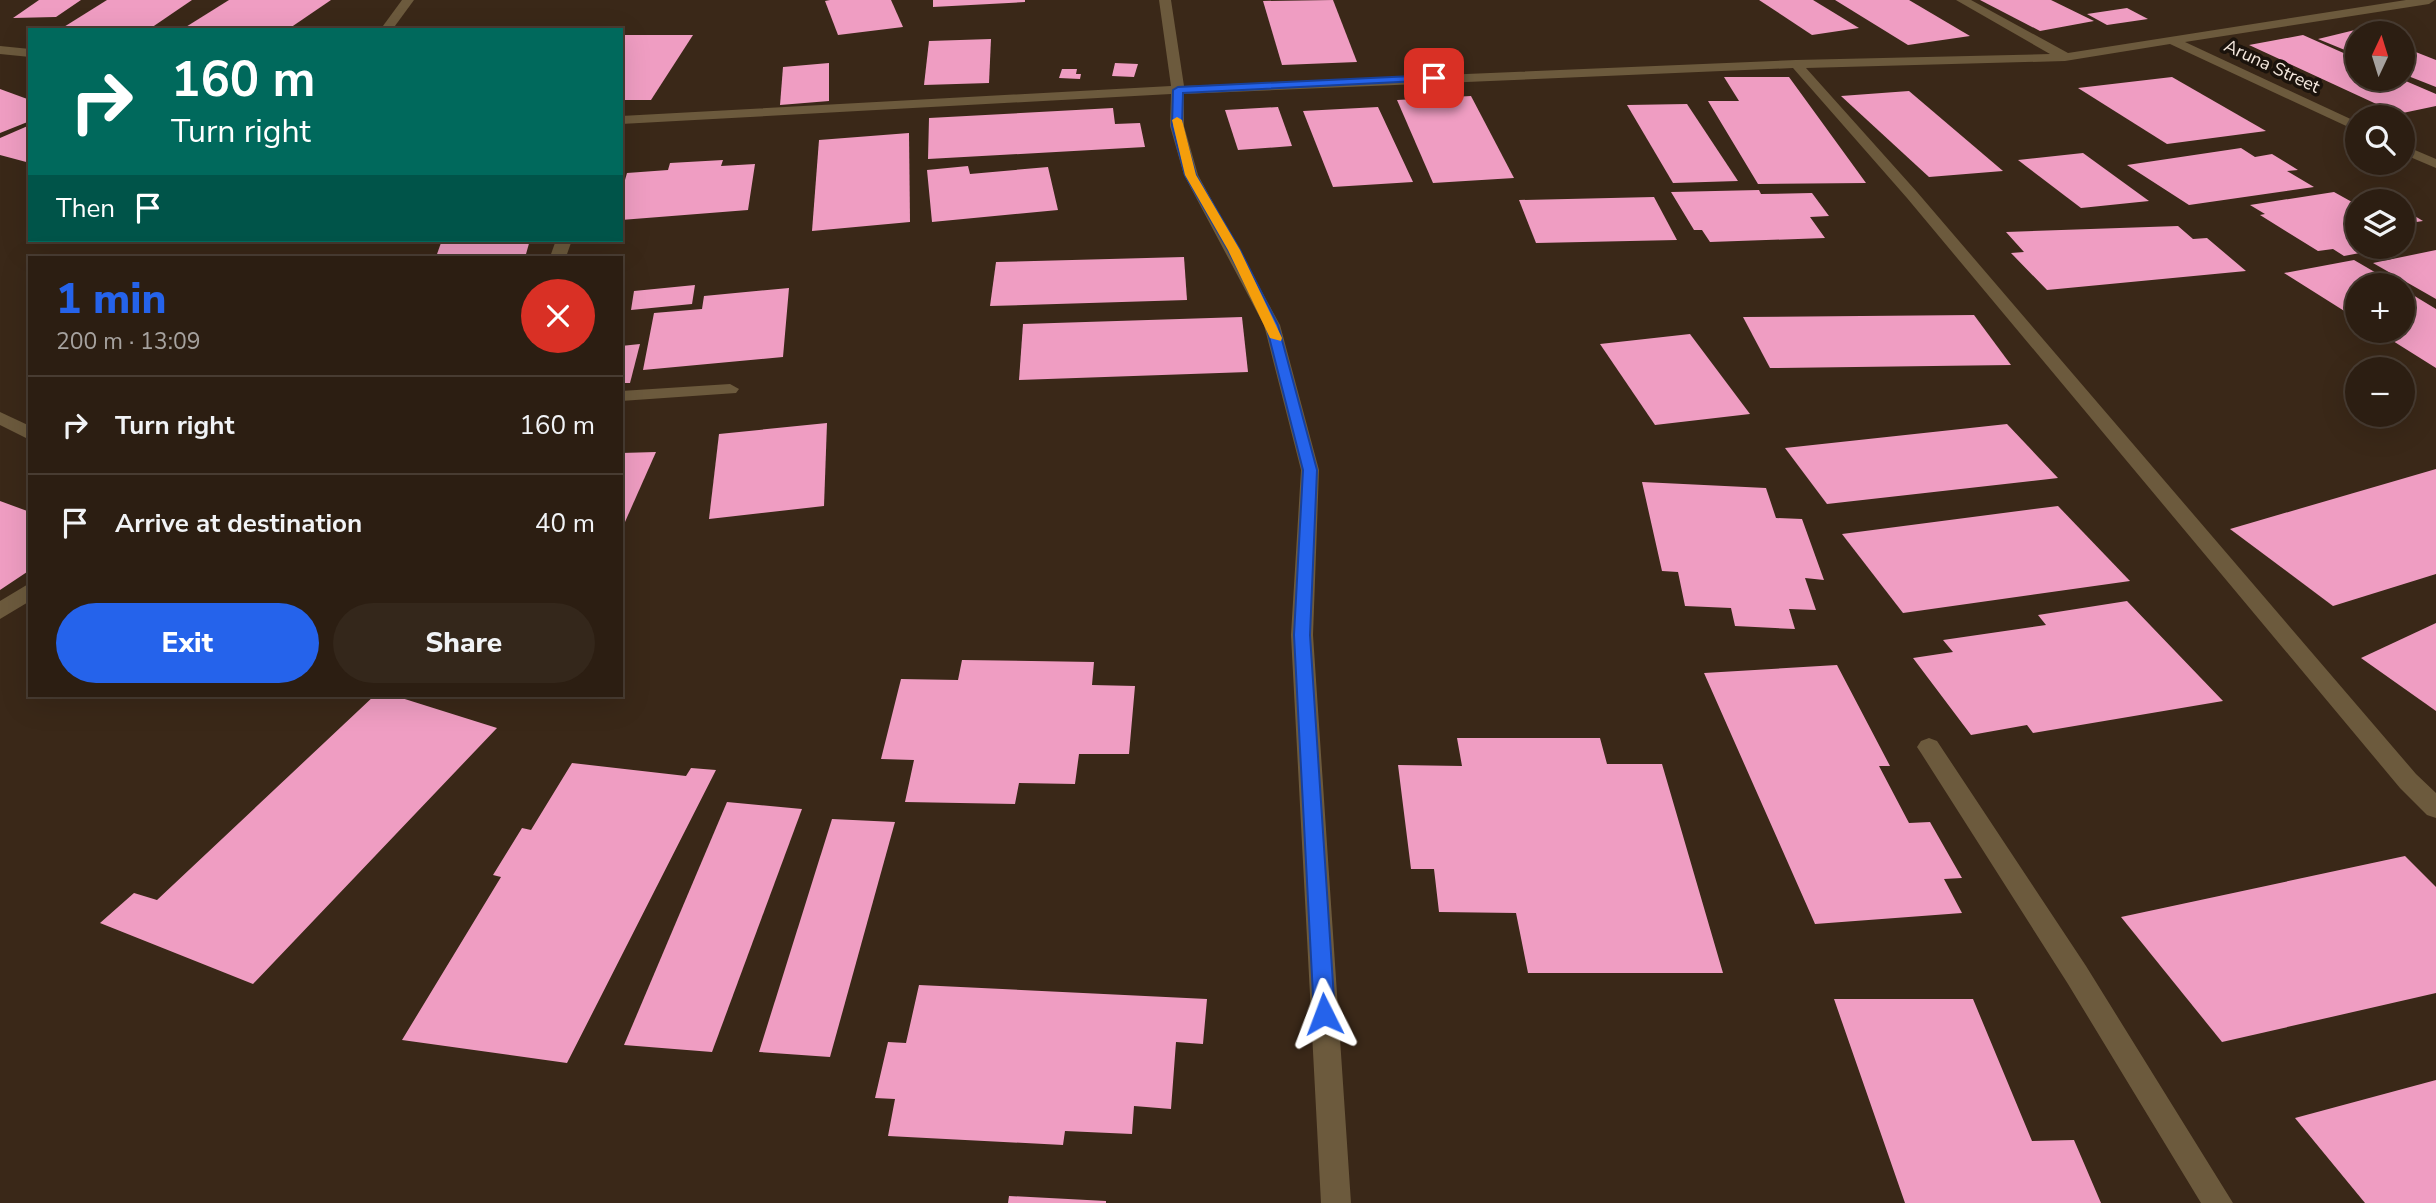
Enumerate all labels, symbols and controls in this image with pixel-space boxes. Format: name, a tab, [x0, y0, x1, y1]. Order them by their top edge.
north arrow	[2345, 21, 2415, 91]
map controls	[2345, 21, 2415, 427]
street label: Aruna Street	[2220, 33, 2324, 99]
text: 160 m	[171, 46, 315, 113]
pin	[1404, 48, 1464, 108]
icon: right	[56, 56, 147, 147]
icon: arrive	[1415, 59, 1453, 97]
button: search	[2345, 105, 2415, 175]
text: Turn right	[171, 110, 311, 153]
icon: arrive	[129, 189, 167, 227]
button: layers	[2345, 189, 2415, 259]
text: Then	[56, 191, 115, 226]
text: 1 min	[56, 271, 166, 328]
button: +	[2345, 273, 2415, 343]
button: close	[521, 279, 595, 353]
text: 200 m · 13:09	[56, 326, 201, 357]
button: −	[2345, 357, 2415, 427]
icon: right	[56, 406, 94, 444]
text: Turn right	[115, 408, 234, 443]
text: 160 m	[519, 408, 595, 443]
icon: arrive	[56, 504, 94, 542]
text: Arrive at destination	[115, 506, 362, 541]
text: 40 m	[535, 506, 595, 541]
button: Exit	[56, 603, 319, 683]
button: Share	[333, 603, 595, 683]
position arrow	[1287, 977, 1361, 1051]

